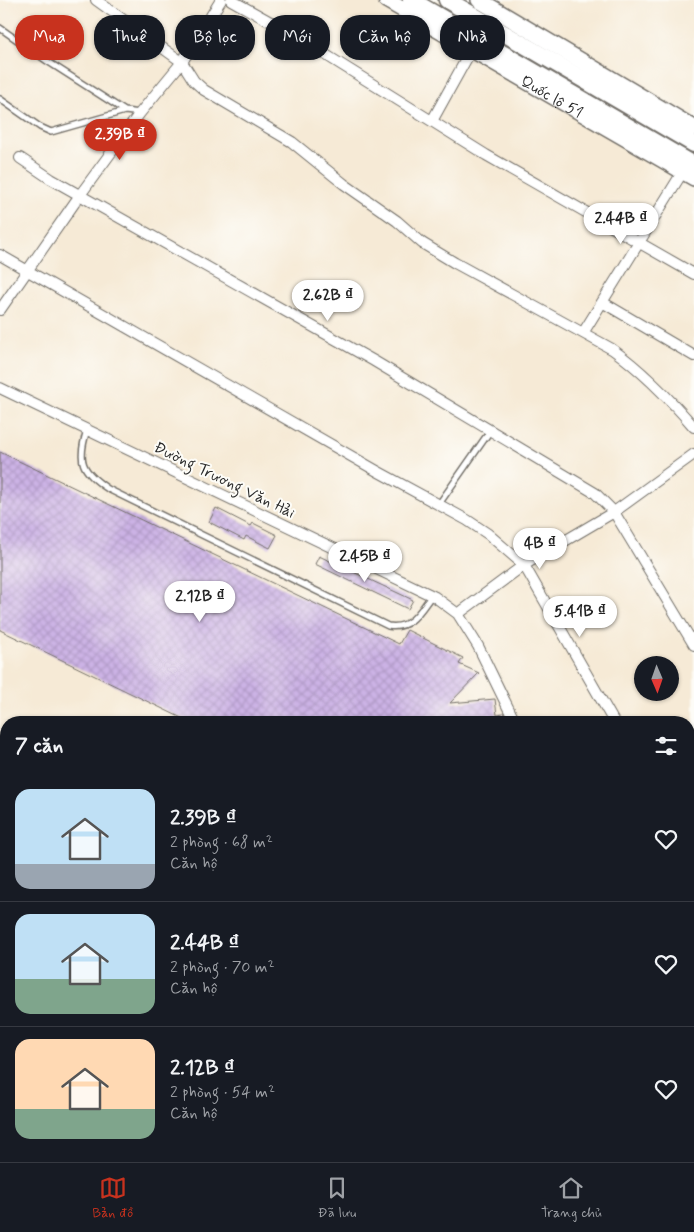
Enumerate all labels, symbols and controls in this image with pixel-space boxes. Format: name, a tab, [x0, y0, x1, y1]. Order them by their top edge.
chip: Mua	[15, 15, 84, 60]
chip: Thuê	[94, 15, 165, 60]
chip: Bộ lọc	[175, 15, 255, 60]
chip: Mới	[265, 15, 330, 60]
chip: Căn hộ	[340, 15, 430, 60]
chip: Nhà	[440, 15, 505, 60]
street label: Quốc lộ 51	[516, 71, 587, 124]
pin: 2.39B ₫	[74, 119, 166, 161]
text: 2.39B ₫	[95, 124, 145, 145]
pin: 2.44B ₫	[575, 202, 667, 245]
text: 2.44B ₫	[595, 208, 647, 229]
pin: 2.62B ₫	[282, 280, 374, 322]
text: 2.62B ₫	[303, 285, 353, 306]
street label: Đường Trương Văn Hải	[150, 437, 299, 525]
pin: 4B ₫	[510, 528, 570, 570]
text: 4B ₫	[524, 533, 556, 554]
pin: 2.45B ₫	[319, 540, 411, 583]
text: 2.45B ₫	[339, 546, 391, 567]
pin: 2.12B ₫	[154, 580, 246, 623]
text: 2.12B ₫	[175, 586, 225, 607]
pin: 5.41B ₫	[534, 596, 626, 638]
text: 5.41B ₫	[554, 601, 606, 622]
north arrow	[634, 656, 679, 701]
map controls	[634, 656, 679, 701]
text: 7 căn	[15, 732, 63, 760]
icon: filters	[652, 732, 680, 760]
text: 2.39B ₫	[170, 804, 236, 832]
icon: home	[55, 809, 115, 869]
icon: heart	[652, 825, 680, 853]
text: 2 phòng · 68 m²	[170, 832, 273, 853]
text: Căn hộ	[170, 853, 218, 874]
text: 2.44B ₫	[170, 929, 239, 957]
icon: home	[55, 934, 115, 994]
icon: heart	[652, 950, 680, 978]
text: 2 phòng · 70 m²	[170, 957, 275, 978]
text: Căn hộ	[170, 978, 218, 999]
text: 2.12B ₫	[170, 1054, 235, 1082]
icon: home	[55, 1059, 115, 1119]
icon: heart	[652, 1075, 680, 1103]
text: 2 phòng · 54 m²	[170, 1082, 275, 1103]
text: Căn hộ	[170, 1103, 218, 1124]
tab: Bản đồ	[92, 1174, 133, 1222]
tab: Đã lưu	[318, 1174, 356, 1222]
tab: Trang chủ	[541, 1174, 602, 1222]

